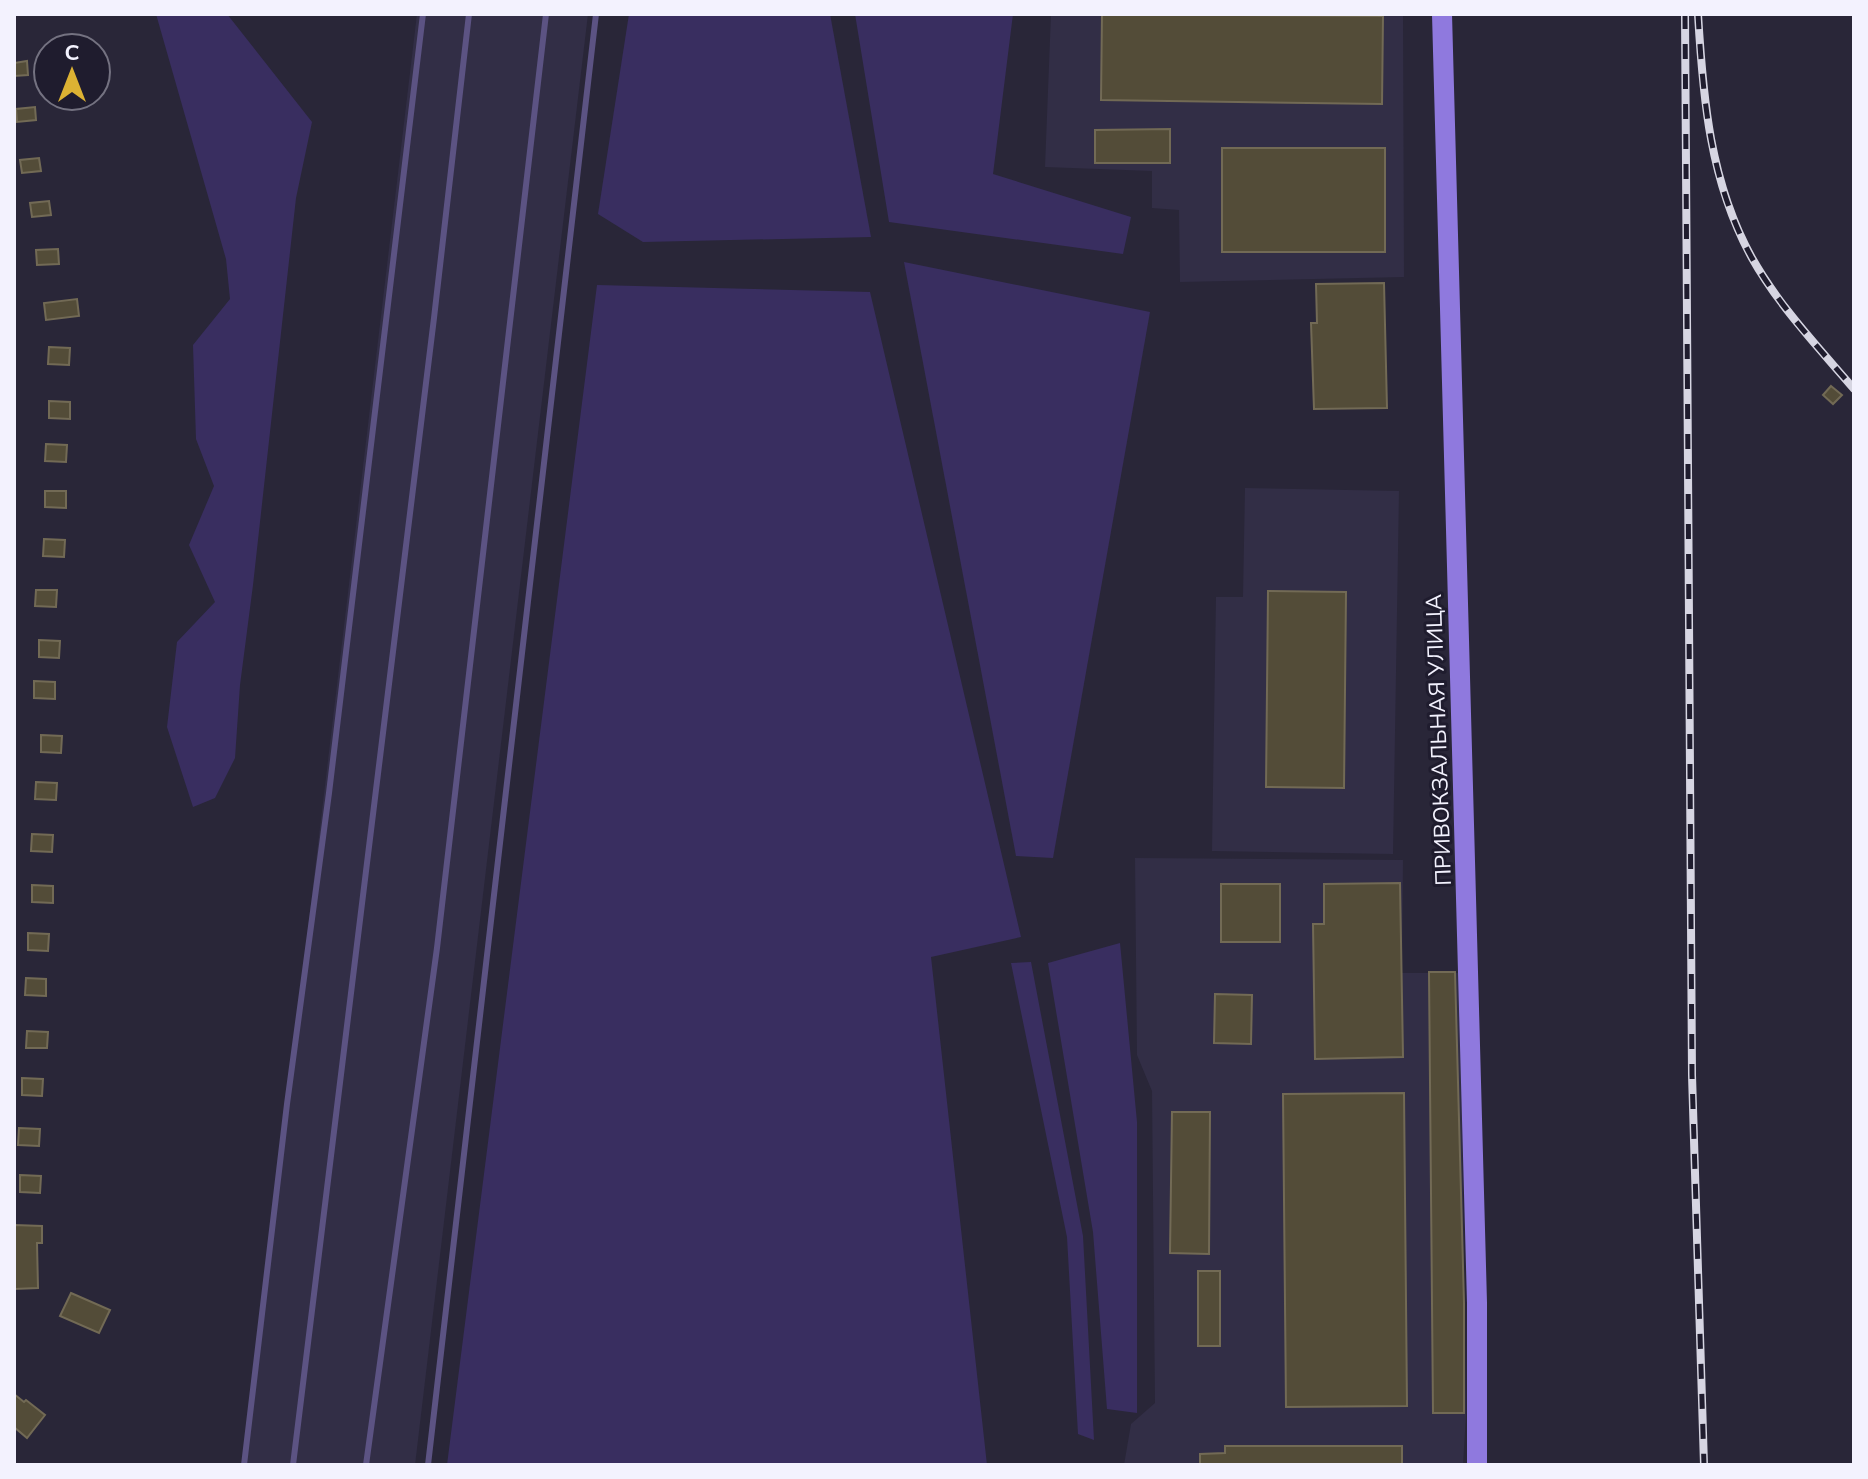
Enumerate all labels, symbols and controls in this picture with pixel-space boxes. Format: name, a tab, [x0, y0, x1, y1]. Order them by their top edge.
north arrow	[32, 32, 112, 112]
text: С	[64, 38, 80, 66]
street label: ПРИВОКЗАЛЬНАЯ УЛИЦА	[1419, 594, 1457, 886]

